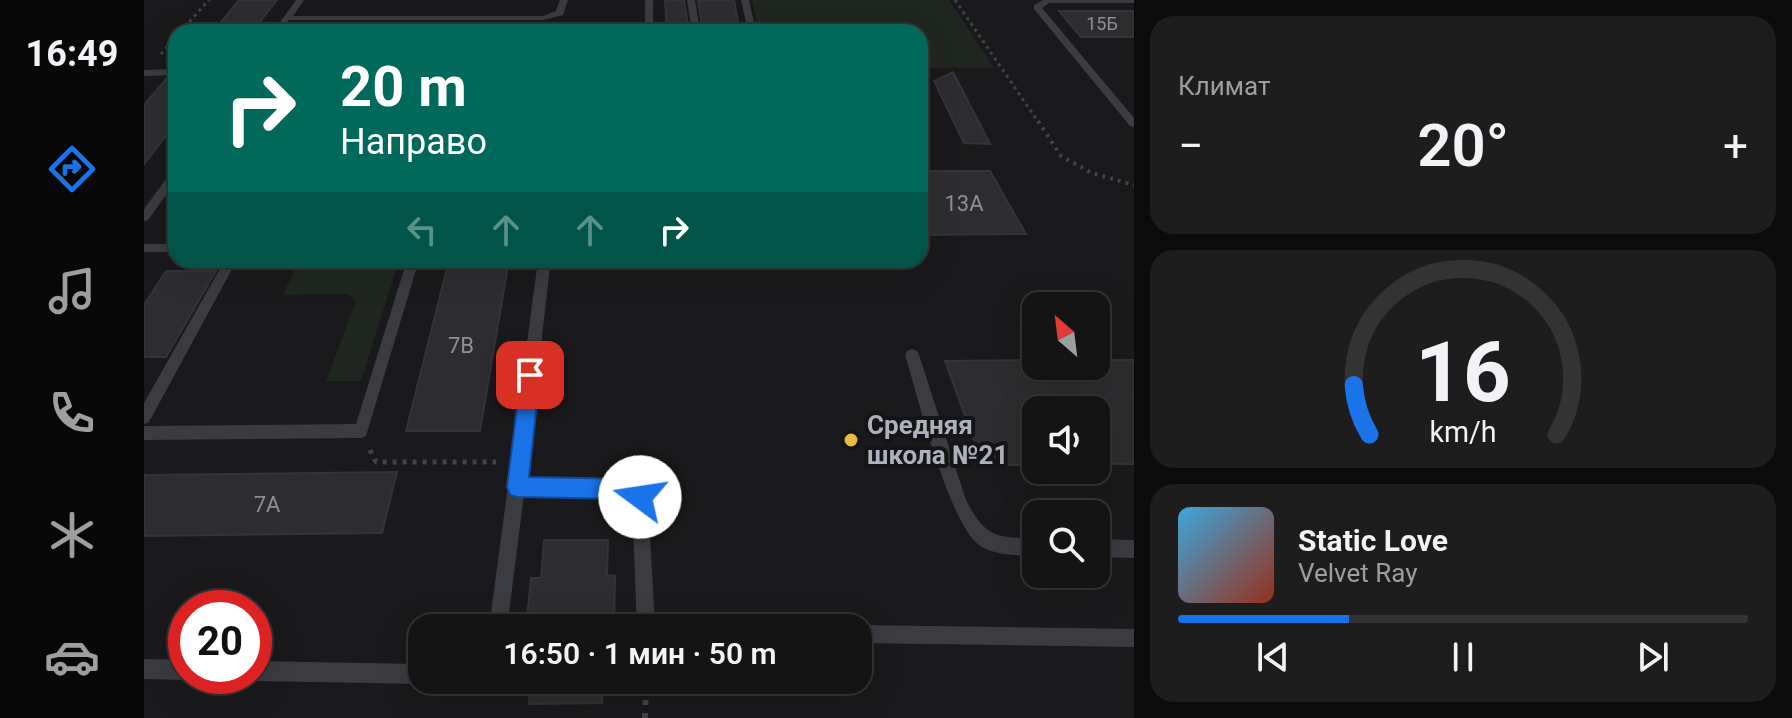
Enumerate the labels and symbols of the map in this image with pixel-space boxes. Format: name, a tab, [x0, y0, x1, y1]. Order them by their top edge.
house number: 15Б	[1086, 13, 1118, 34]
house number: 13А	[944, 191, 984, 216]
north arrow	[1022, 292, 1110, 380]
house number: 7В	[448, 333, 474, 358]
pin	[496, 341, 564, 409]
place label: Средняя школа №21	[867, 410, 1008, 470]
marker: Средняя школа №21	[842, 431, 860, 449]
position arrow	[598, 455, 682, 539]
house number: 7А	[254, 492, 281, 517]
speed limit sign: 20	[168, 590, 272, 694]

